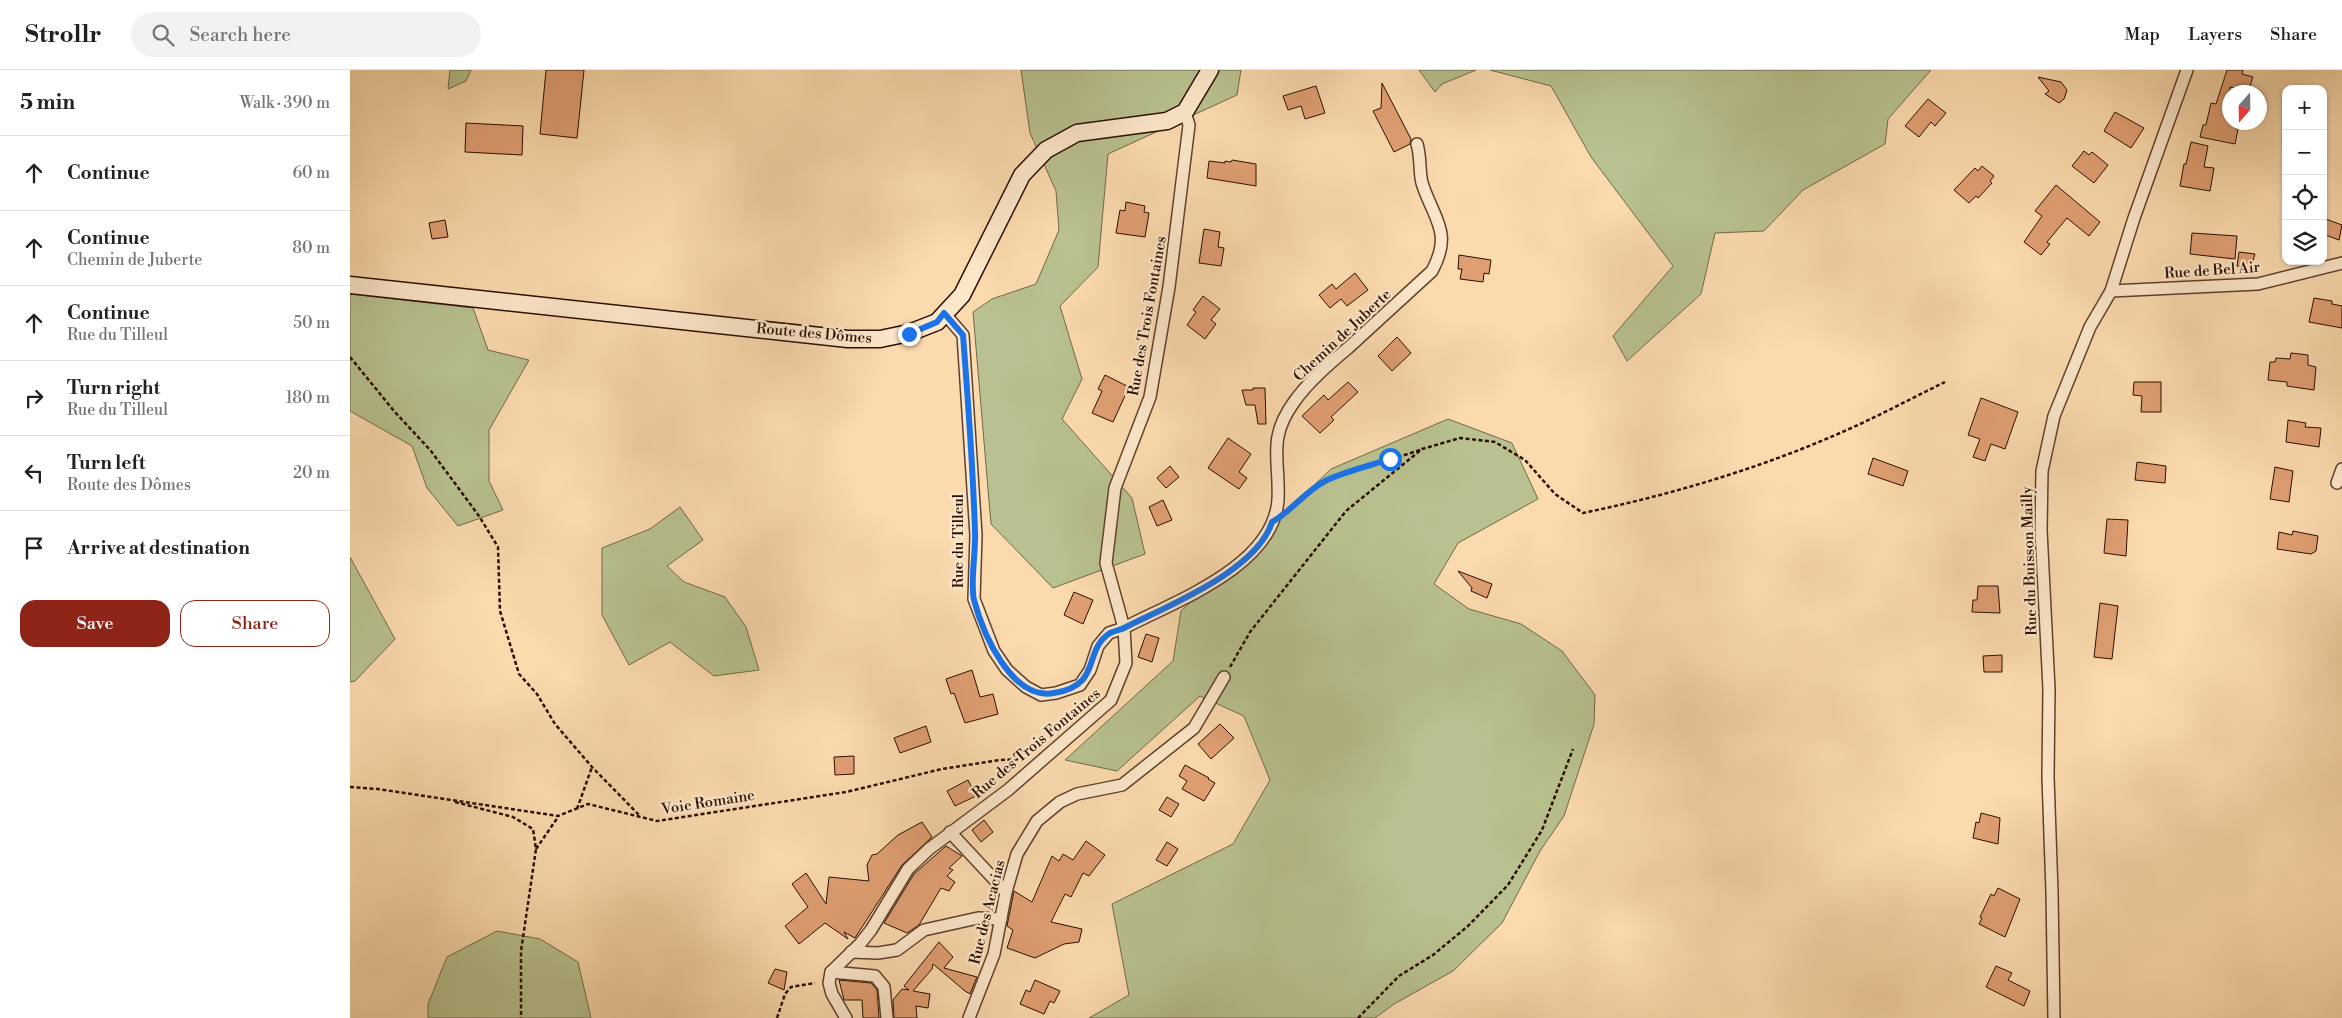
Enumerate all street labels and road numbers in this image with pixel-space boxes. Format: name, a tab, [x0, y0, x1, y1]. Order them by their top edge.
street label: Rue des Trois Fontaines	[1124, 235, 1171, 397]
street label: Rue de Bel Air	[2163, 258, 2261, 283]
street label: Chemin de Juberte	[1289, 285, 1395, 386]
street label: Route des Dômes	[755, 319, 873, 348]
street label: Rue du Buisson Mailly	[2017, 485, 2042, 636]
street label: Rue du Tilleul	[949, 493, 968, 588]
street label: Rue des Trois Fontaines	[968, 684, 1104, 803]
street label: Voie Romaine	[659, 786, 756, 819]
street label: Rue des Acacias	[965, 858, 1010, 966]

